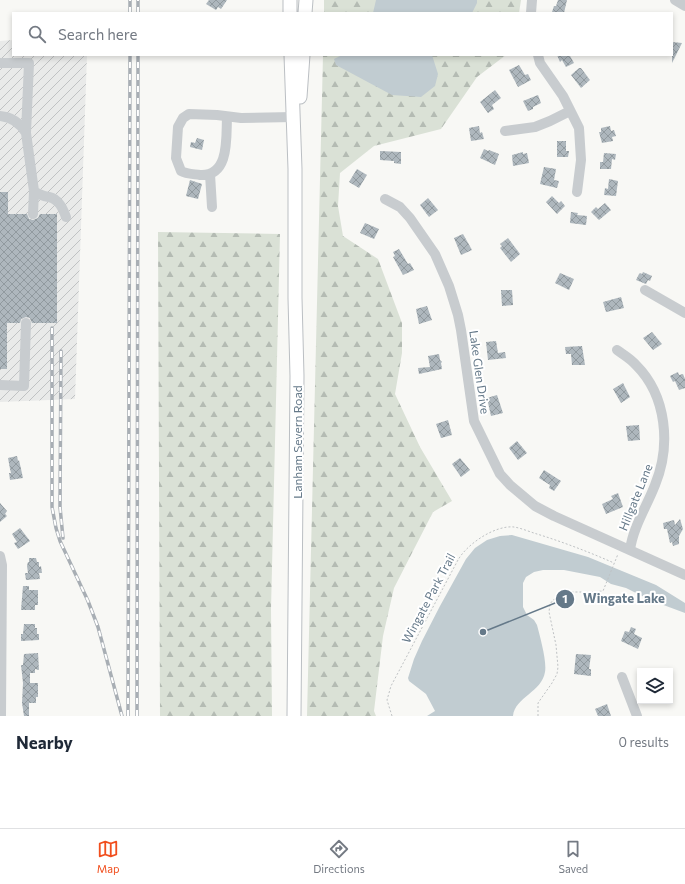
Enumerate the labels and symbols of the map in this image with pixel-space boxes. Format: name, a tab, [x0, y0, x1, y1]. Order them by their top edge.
street label: Lake Glen Drive	[467, 329, 493, 415]
street label: Lanham Severn Road	[290, 385, 304, 499]
street label: Hillgate Lane	[615, 462, 655, 532]
street label: Wingate Park Trail	[398, 551, 458, 645]
callout: Wingate Lake	[555, 586, 673, 611]
text: Wingate Lake	[583, 590, 665, 606]
text: 1	[562, 591, 568, 605]

